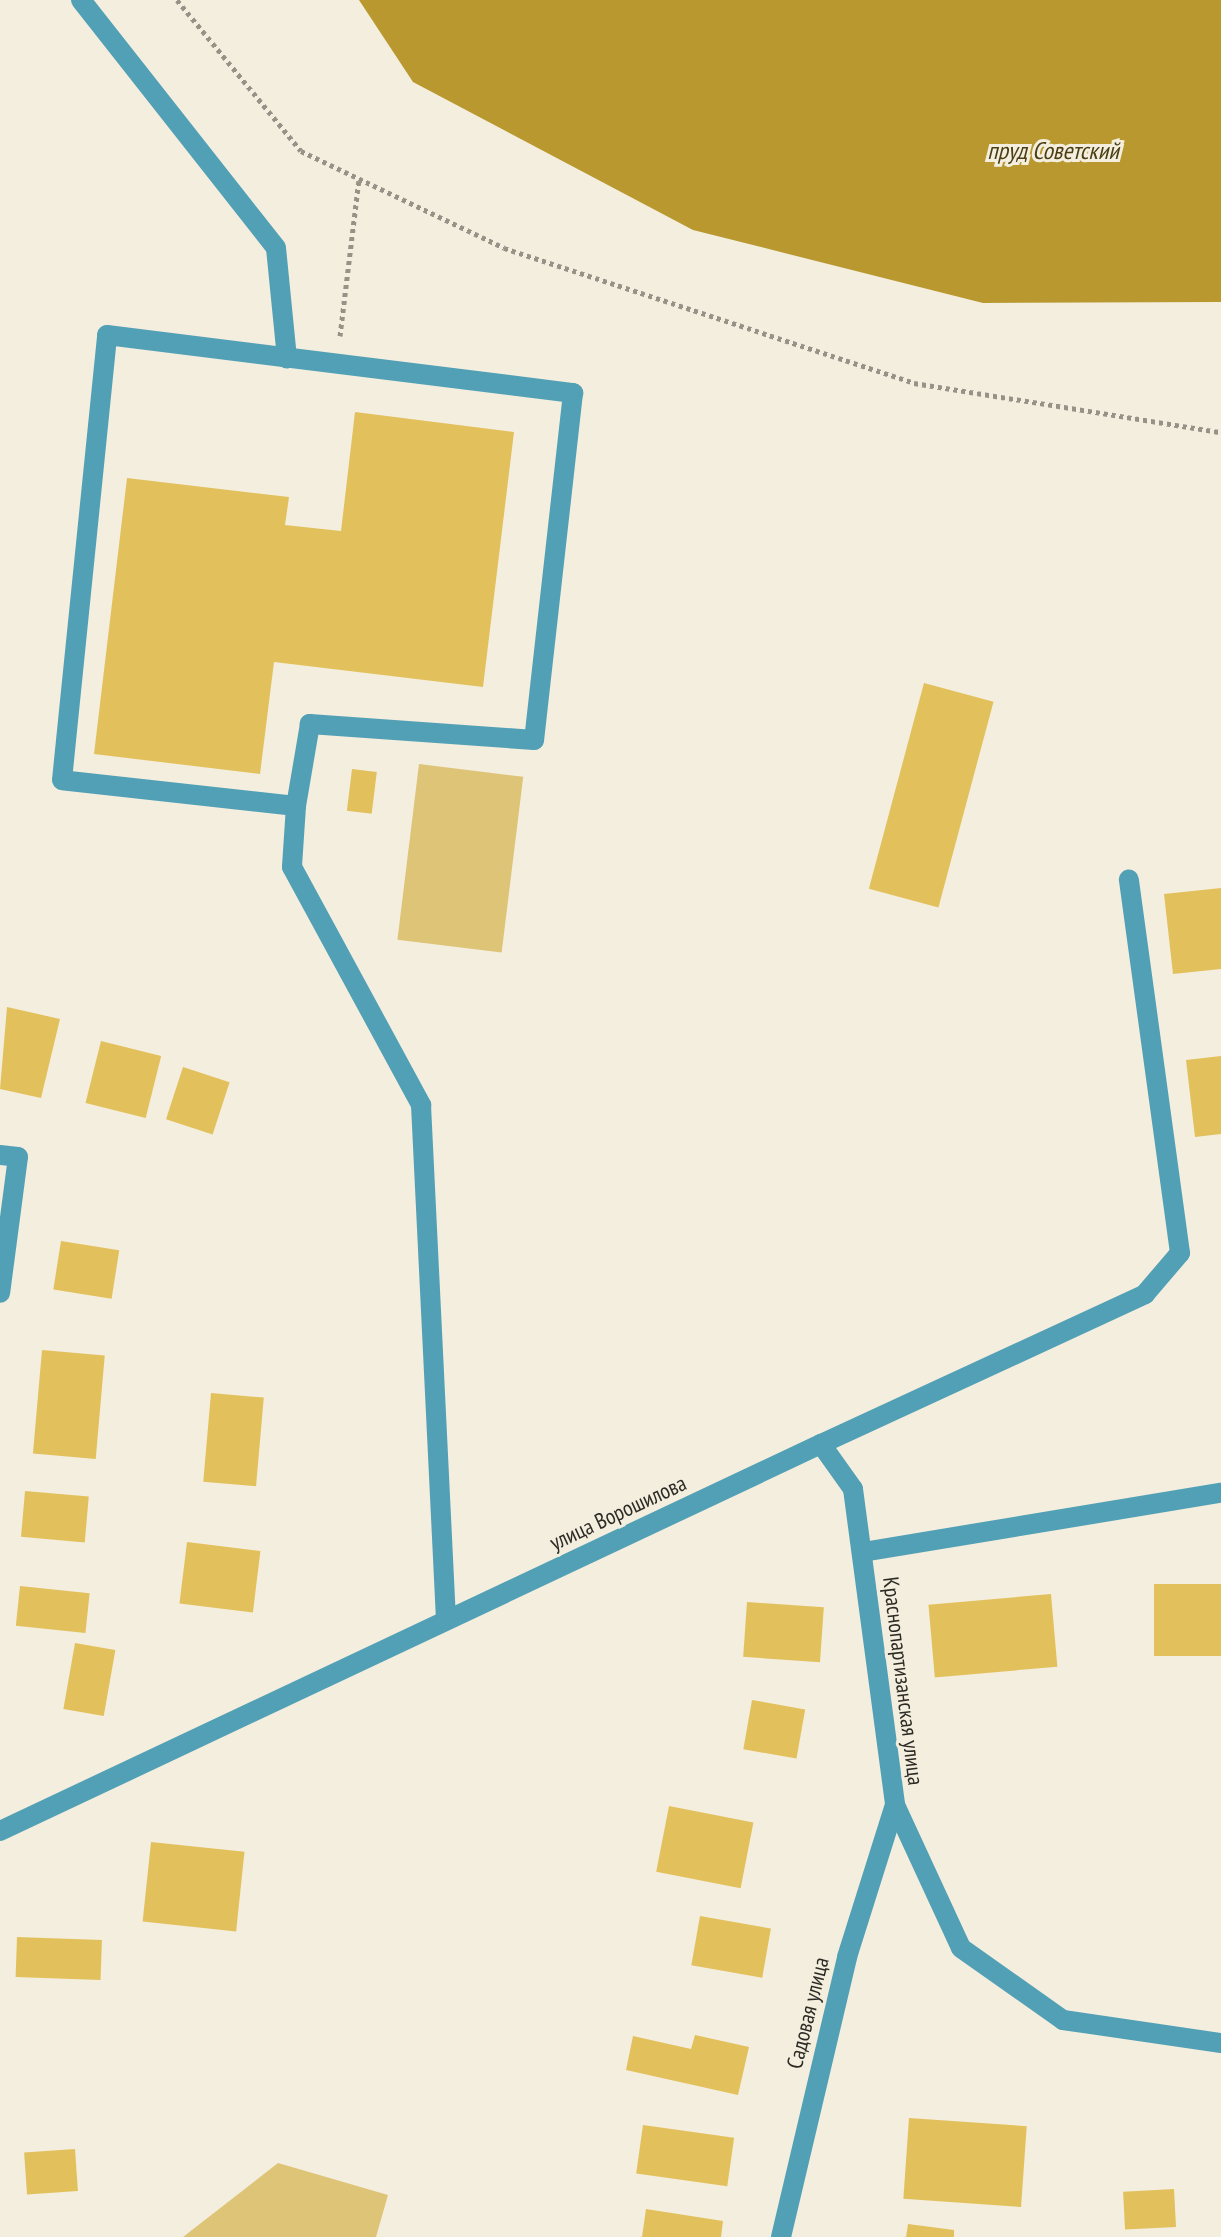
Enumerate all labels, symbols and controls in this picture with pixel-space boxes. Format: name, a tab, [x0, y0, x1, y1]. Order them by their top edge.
water label: пруд Советский	[987, 137, 1119, 165]
street label: улица Ворошилова	[546, 1470, 690, 1556]
street label: Краснопартизанская улица	[877, 1575, 929, 1787]
street label: Садовая улица	[781, 1954, 835, 2072]

